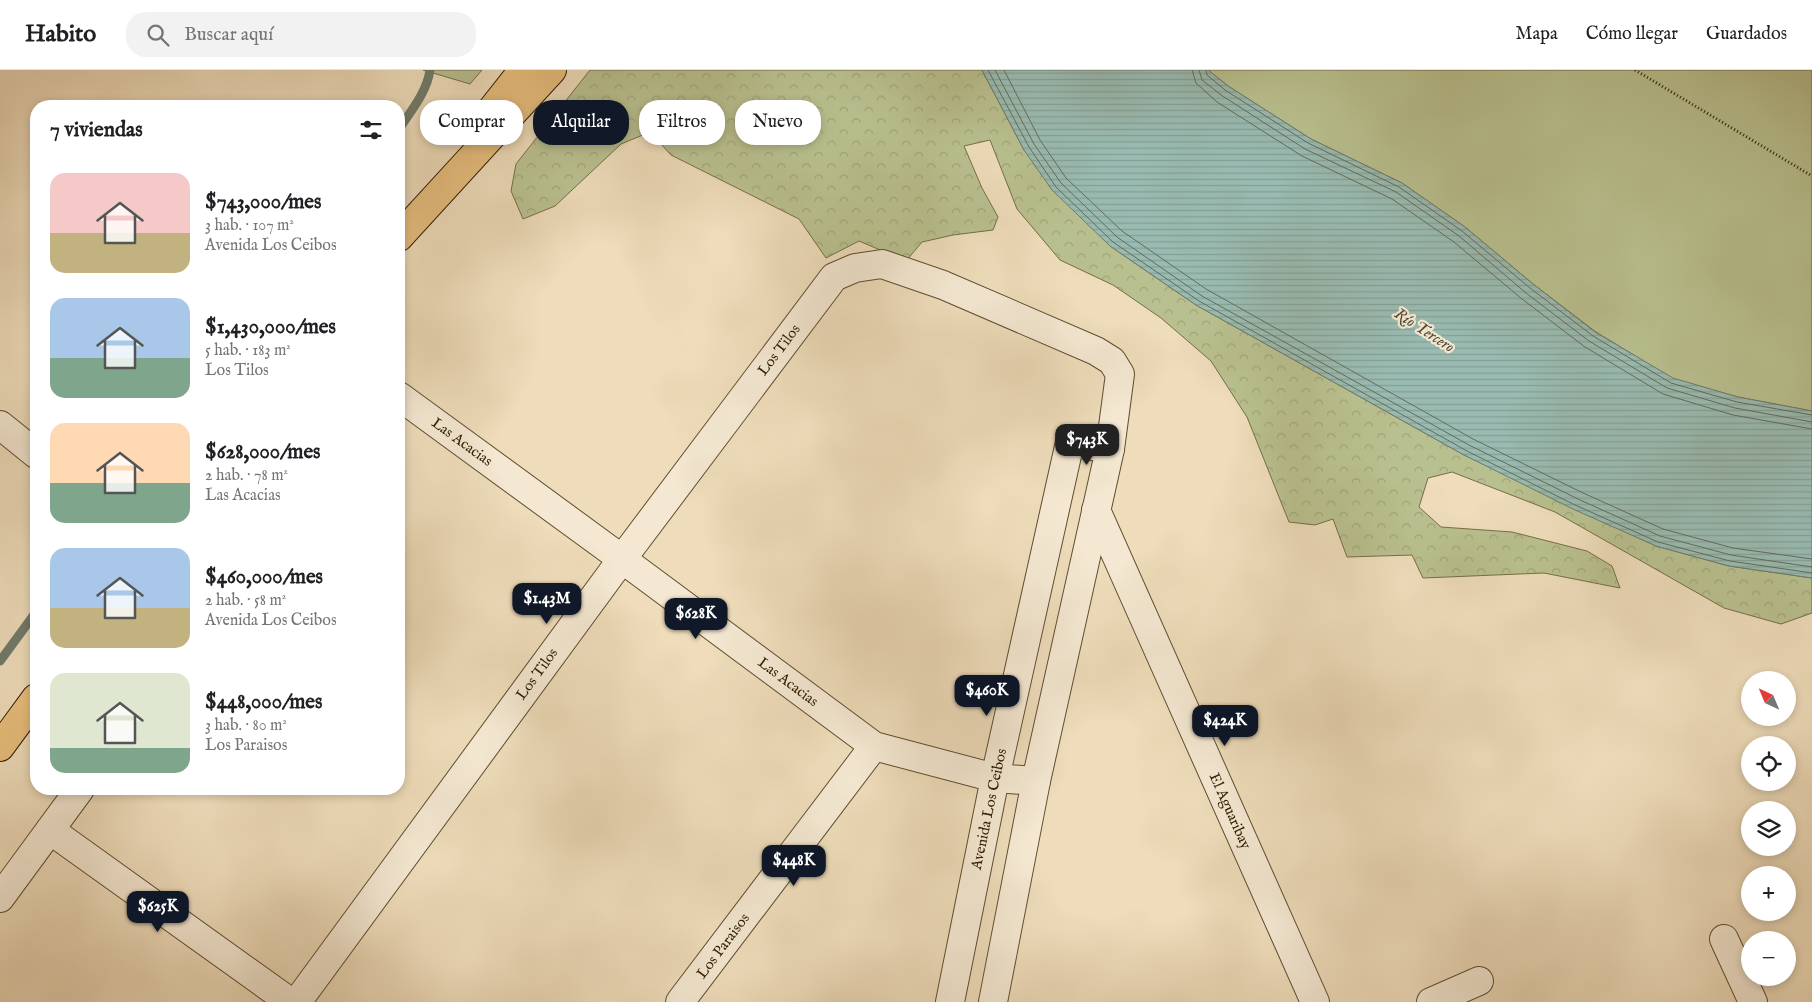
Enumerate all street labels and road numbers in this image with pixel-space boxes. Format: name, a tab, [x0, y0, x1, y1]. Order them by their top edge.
street label: Los Tilos	[753, 320, 805, 380]
street label: Las Acacias	[428, 413, 496, 471]
street label: Los Tilos	[512, 644, 562, 704]
street label: Las Acacias	[754, 653, 822, 711]
street label: Avenida Los Ceibos	[967, 747, 1011, 872]
street label: El Aguaribay	[1205, 770, 1256, 853]
street label: Los Paraisos	[692, 909, 754, 983]

